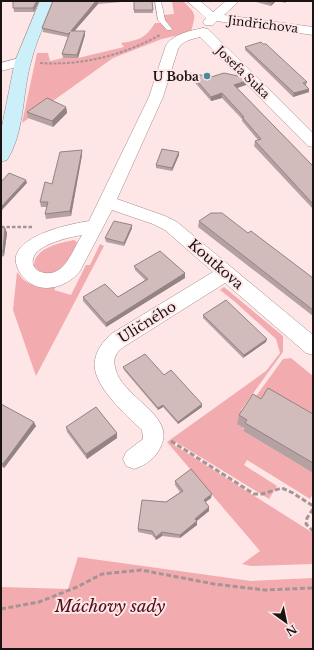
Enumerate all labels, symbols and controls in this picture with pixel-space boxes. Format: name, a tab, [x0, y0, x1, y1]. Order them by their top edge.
street label: Jindřichova	[225, 12, 299, 36]
street label: Josefa Suka	[211, 41, 273, 102]
place label: U Boba	[153, 69, 199, 84]
marker: U Boba	[202, 71, 212, 81]
street label: Koutkova	[185, 235, 248, 293]
street label: Uličného	[115, 297, 179, 347]
park label: Máchovy sady	[54, 596, 166, 617]
north arrow	[266, 602, 306, 642]
text: N	[283, 622, 300, 639]

